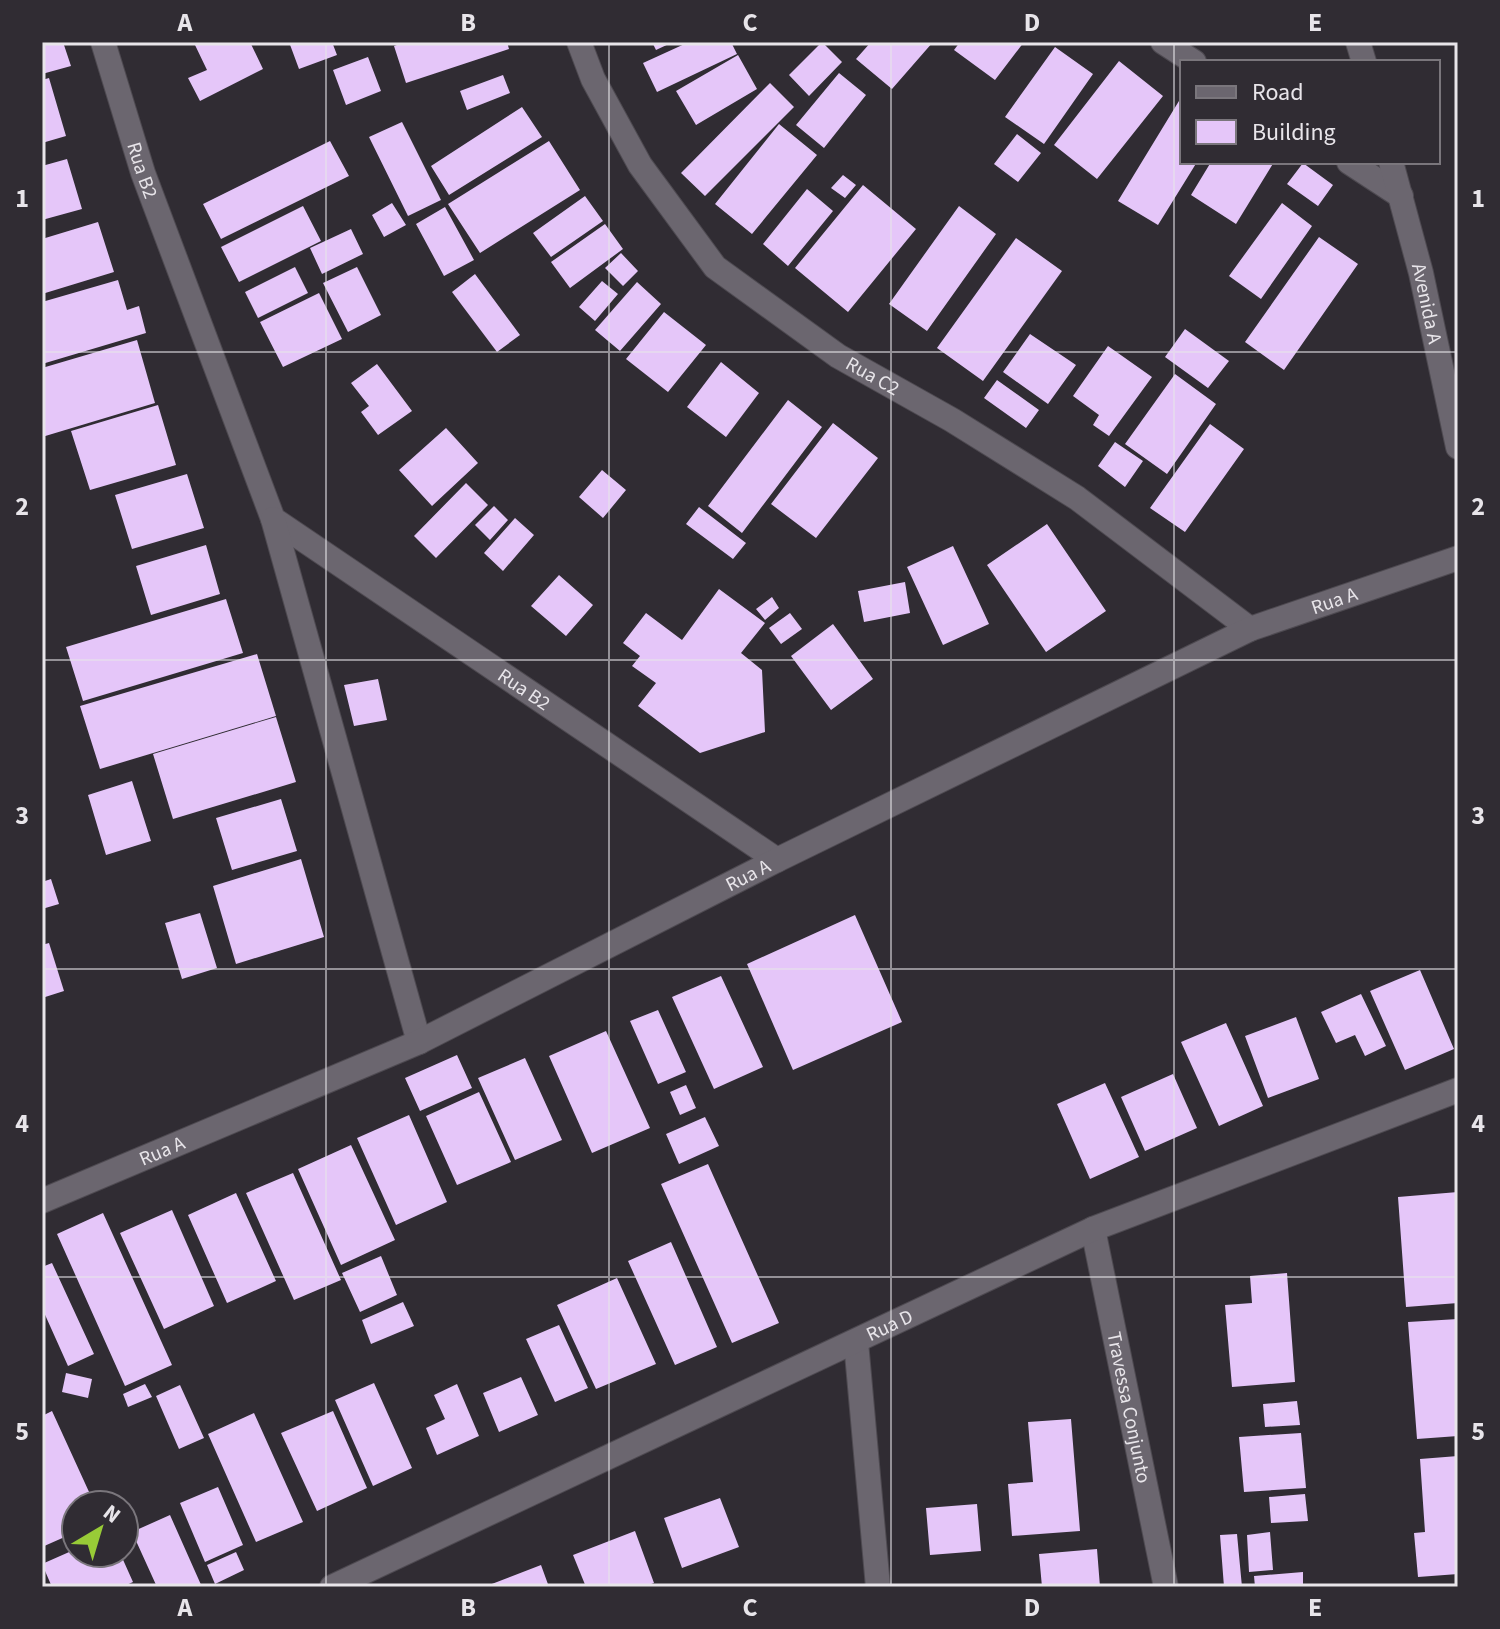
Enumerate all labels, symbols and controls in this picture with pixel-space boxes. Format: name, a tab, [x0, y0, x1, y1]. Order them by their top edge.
text: A	[177, 4, 194, 41]
text: B	[460, 4, 476, 41]
text: C	[742, 4, 758, 41]
text: D	[1024, 4, 1040, 41]
text: E	[1308, 4, 1322, 41]
legend	[1180, 60, 1440, 164]
text: Road	[1252, 75, 1304, 110]
text: Building	[1252, 115, 1336, 150]
street label: Rua B2	[119, 139, 164, 203]
text: 1	[15, 180, 29, 217]
text: 1	[1471, 180, 1485, 217]
street label: Avenida A	[1404, 260, 1449, 347]
street label: Rua C2	[840, 350, 904, 403]
text: 2	[15, 488, 29, 525]
text: 2	[1471, 488, 1485, 525]
street label: Rua A	[1308, 580, 1361, 622]
street label: Rua B2	[492, 662, 556, 718]
text: 3	[15, 797, 29, 834]
text: 3	[1471, 797, 1485, 834]
street label: Rua A	[721, 852, 776, 899]
text: 4	[15, 1105, 29, 1142]
text: 4	[1471, 1105, 1485, 1142]
street label: Rua A	[135, 1129, 189, 1173]
street label: Rua D	[862, 1303, 918, 1349]
street label: Travessa Conjunto	[1099, 1329, 1157, 1486]
text: 5	[15, 1413, 29, 1450]
text: 5	[1471, 1413, 1485, 1450]
north arrow	[60, 1489, 140, 1569]
text: N	[96, 1497, 127, 1531]
text: A	[177, 1589, 194, 1626]
text: B	[460, 1589, 476, 1626]
text: C	[742, 1589, 758, 1626]
text: D	[1024, 1589, 1040, 1626]
text: E	[1308, 1589, 1322, 1626]

